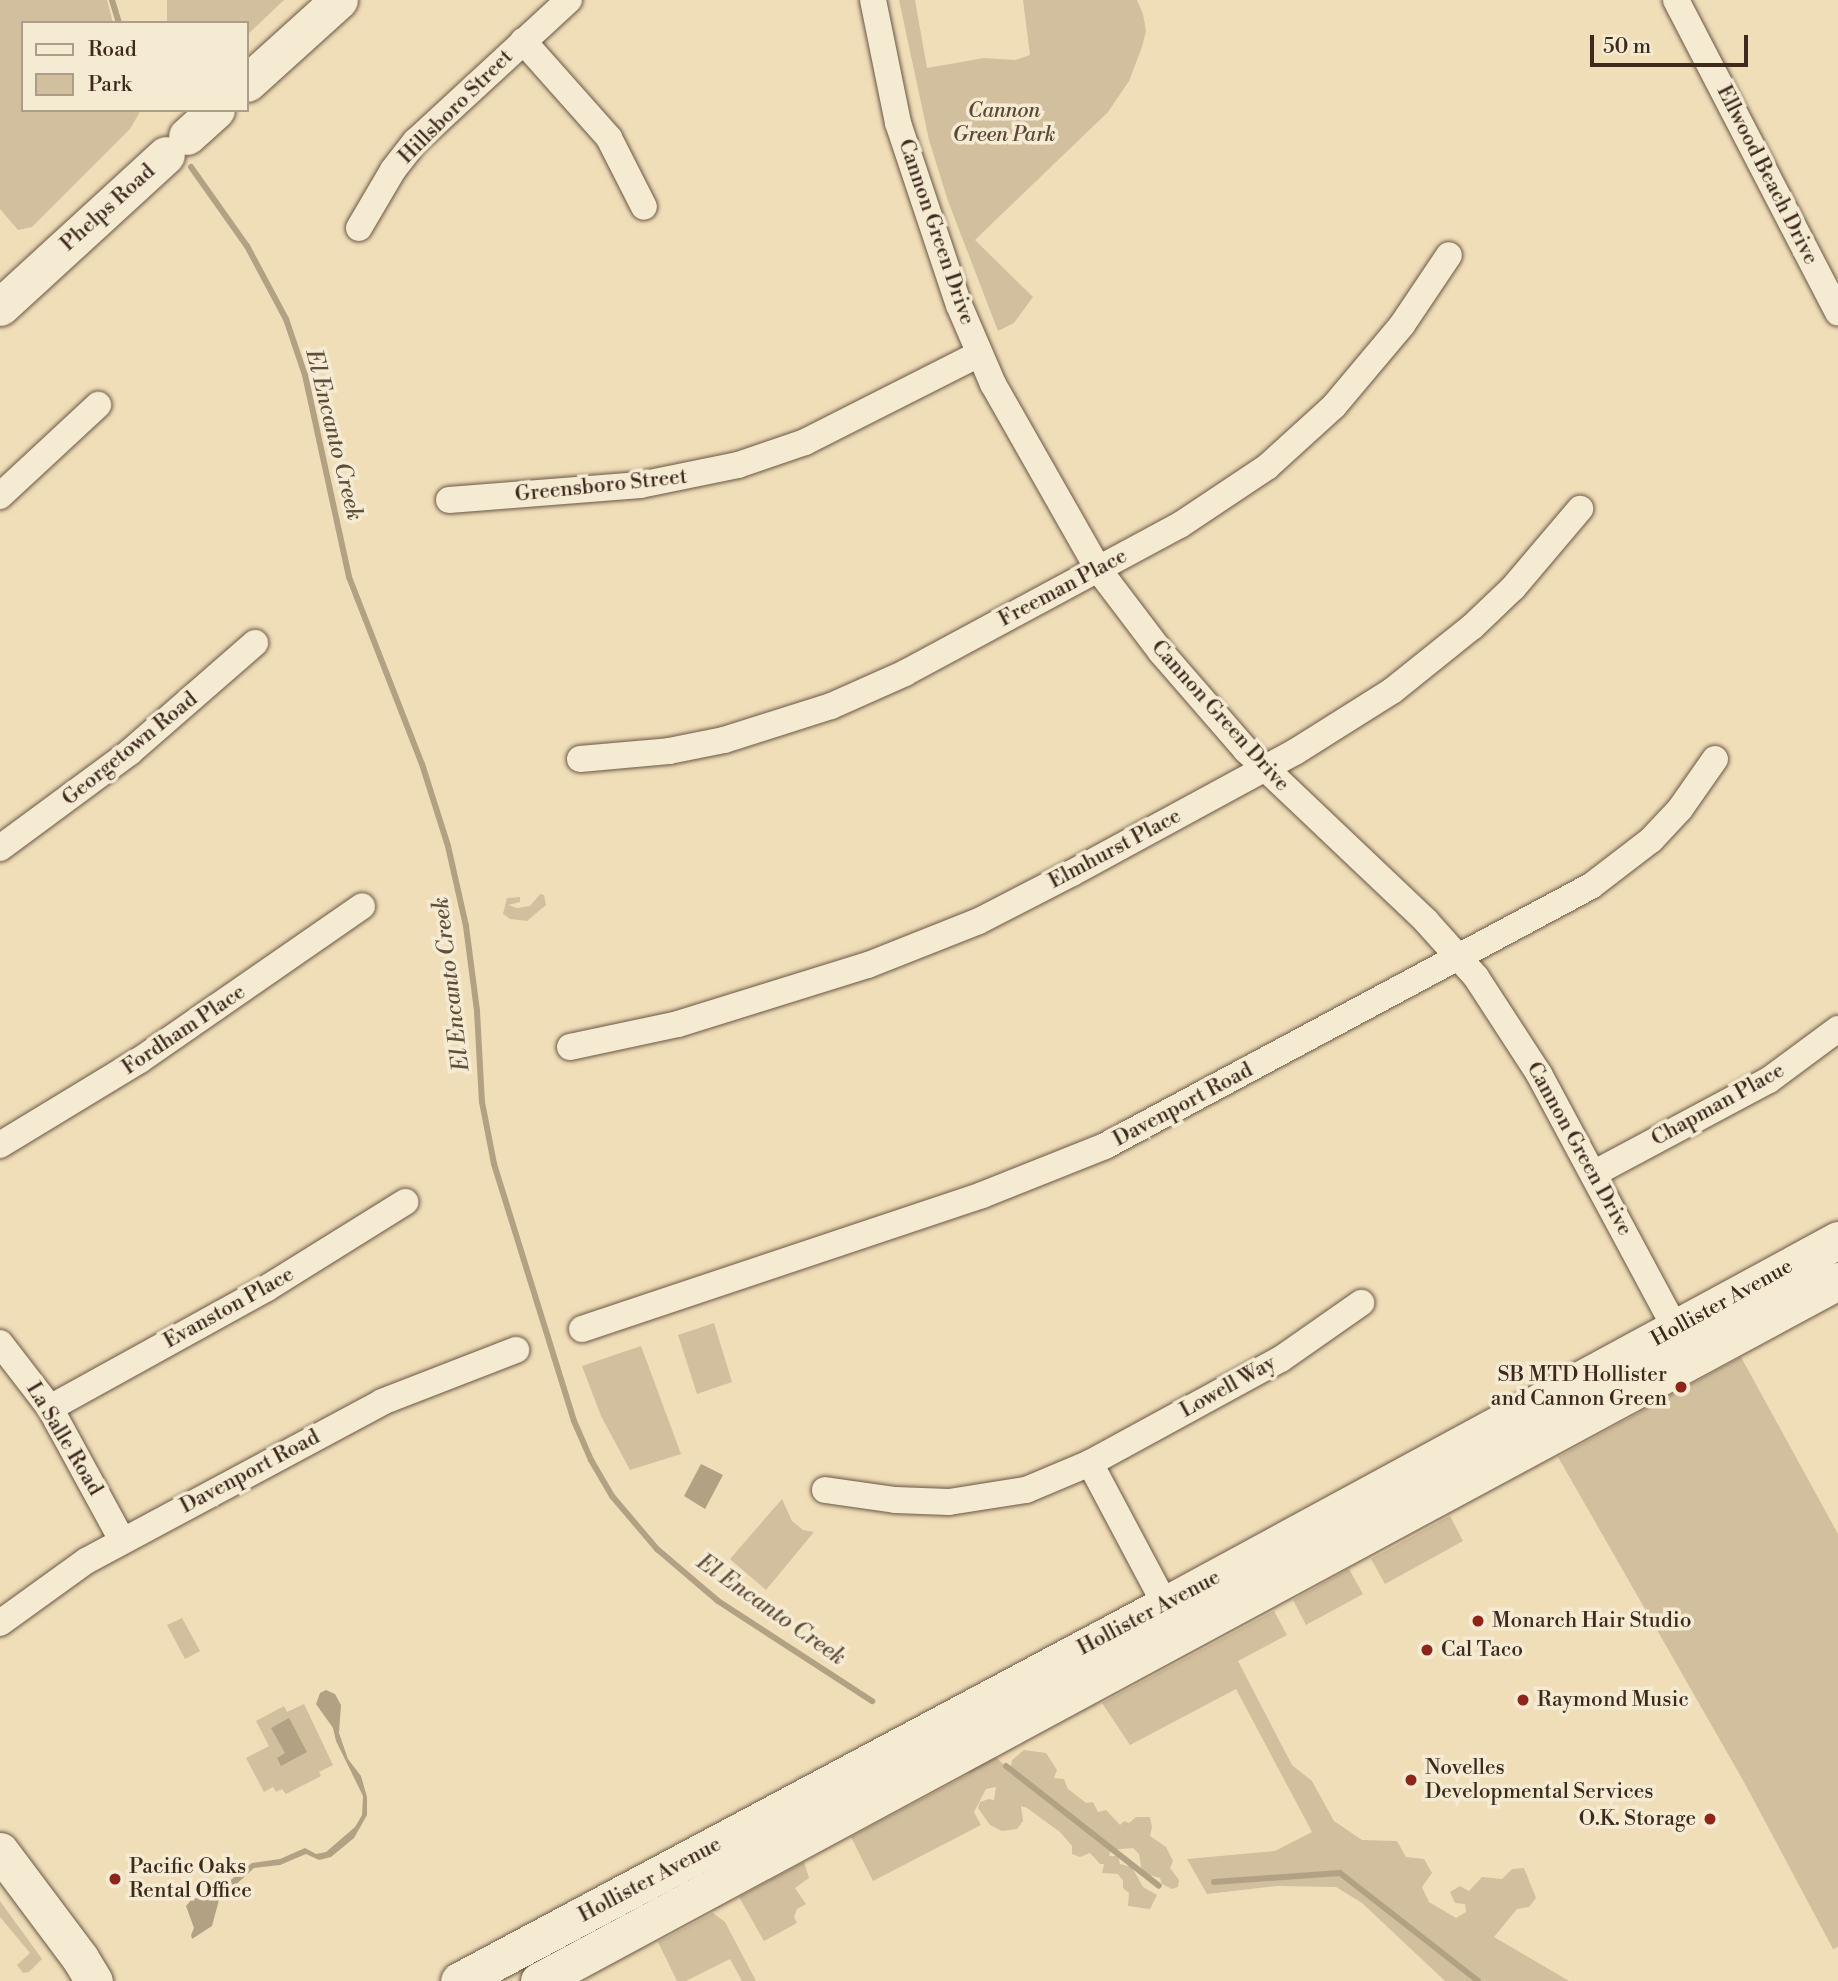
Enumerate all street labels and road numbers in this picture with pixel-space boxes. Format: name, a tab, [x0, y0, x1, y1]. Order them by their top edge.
street label: Hillsboro Street	[394, 45, 518, 169]
street label: Ellwood Beach Drive	[1711, 81, 1823, 269]
street label: Cannon Green Drive	[892, 136, 980, 328]
street label: Phelps Road	[56, 159, 160, 257]
street label: Greensboro Street	[514, 464, 688, 508]
street label: Freeman Place	[994, 544, 1132, 632]
street label: Cannon Green Drive	[1146, 635, 1294, 797]
street label: Georgetown Road	[57, 687, 203, 811]
street label: Elmhurst Place	[1045, 804, 1185, 894]
street label: Fordham Place	[118, 980, 250, 1080]
street label: Davenport Road	[1109, 1058, 1257, 1152]
street label: Cannon Green Drive	[1521, 1058, 1637, 1240]
street label: Chapman Place	[1647, 1058, 1789, 1152]
street label: Hollister Avenue	[1647, 1254, 1797, 1352]
street label: Evanston Place	[159, 1262, 299, 1354]
street label: Lowell Way	[1176, 1350, 1280, 1424]
street label: La Salle Road	[20, 1378, 108, 1500]
street label: Davenport Road	[176, 1425, 324, 1519]
street label: Hollister Avenue	[1073, 1565, 1225, 1661]
street label: Hollister Avenue	[574, 1832, 726, 1928]

